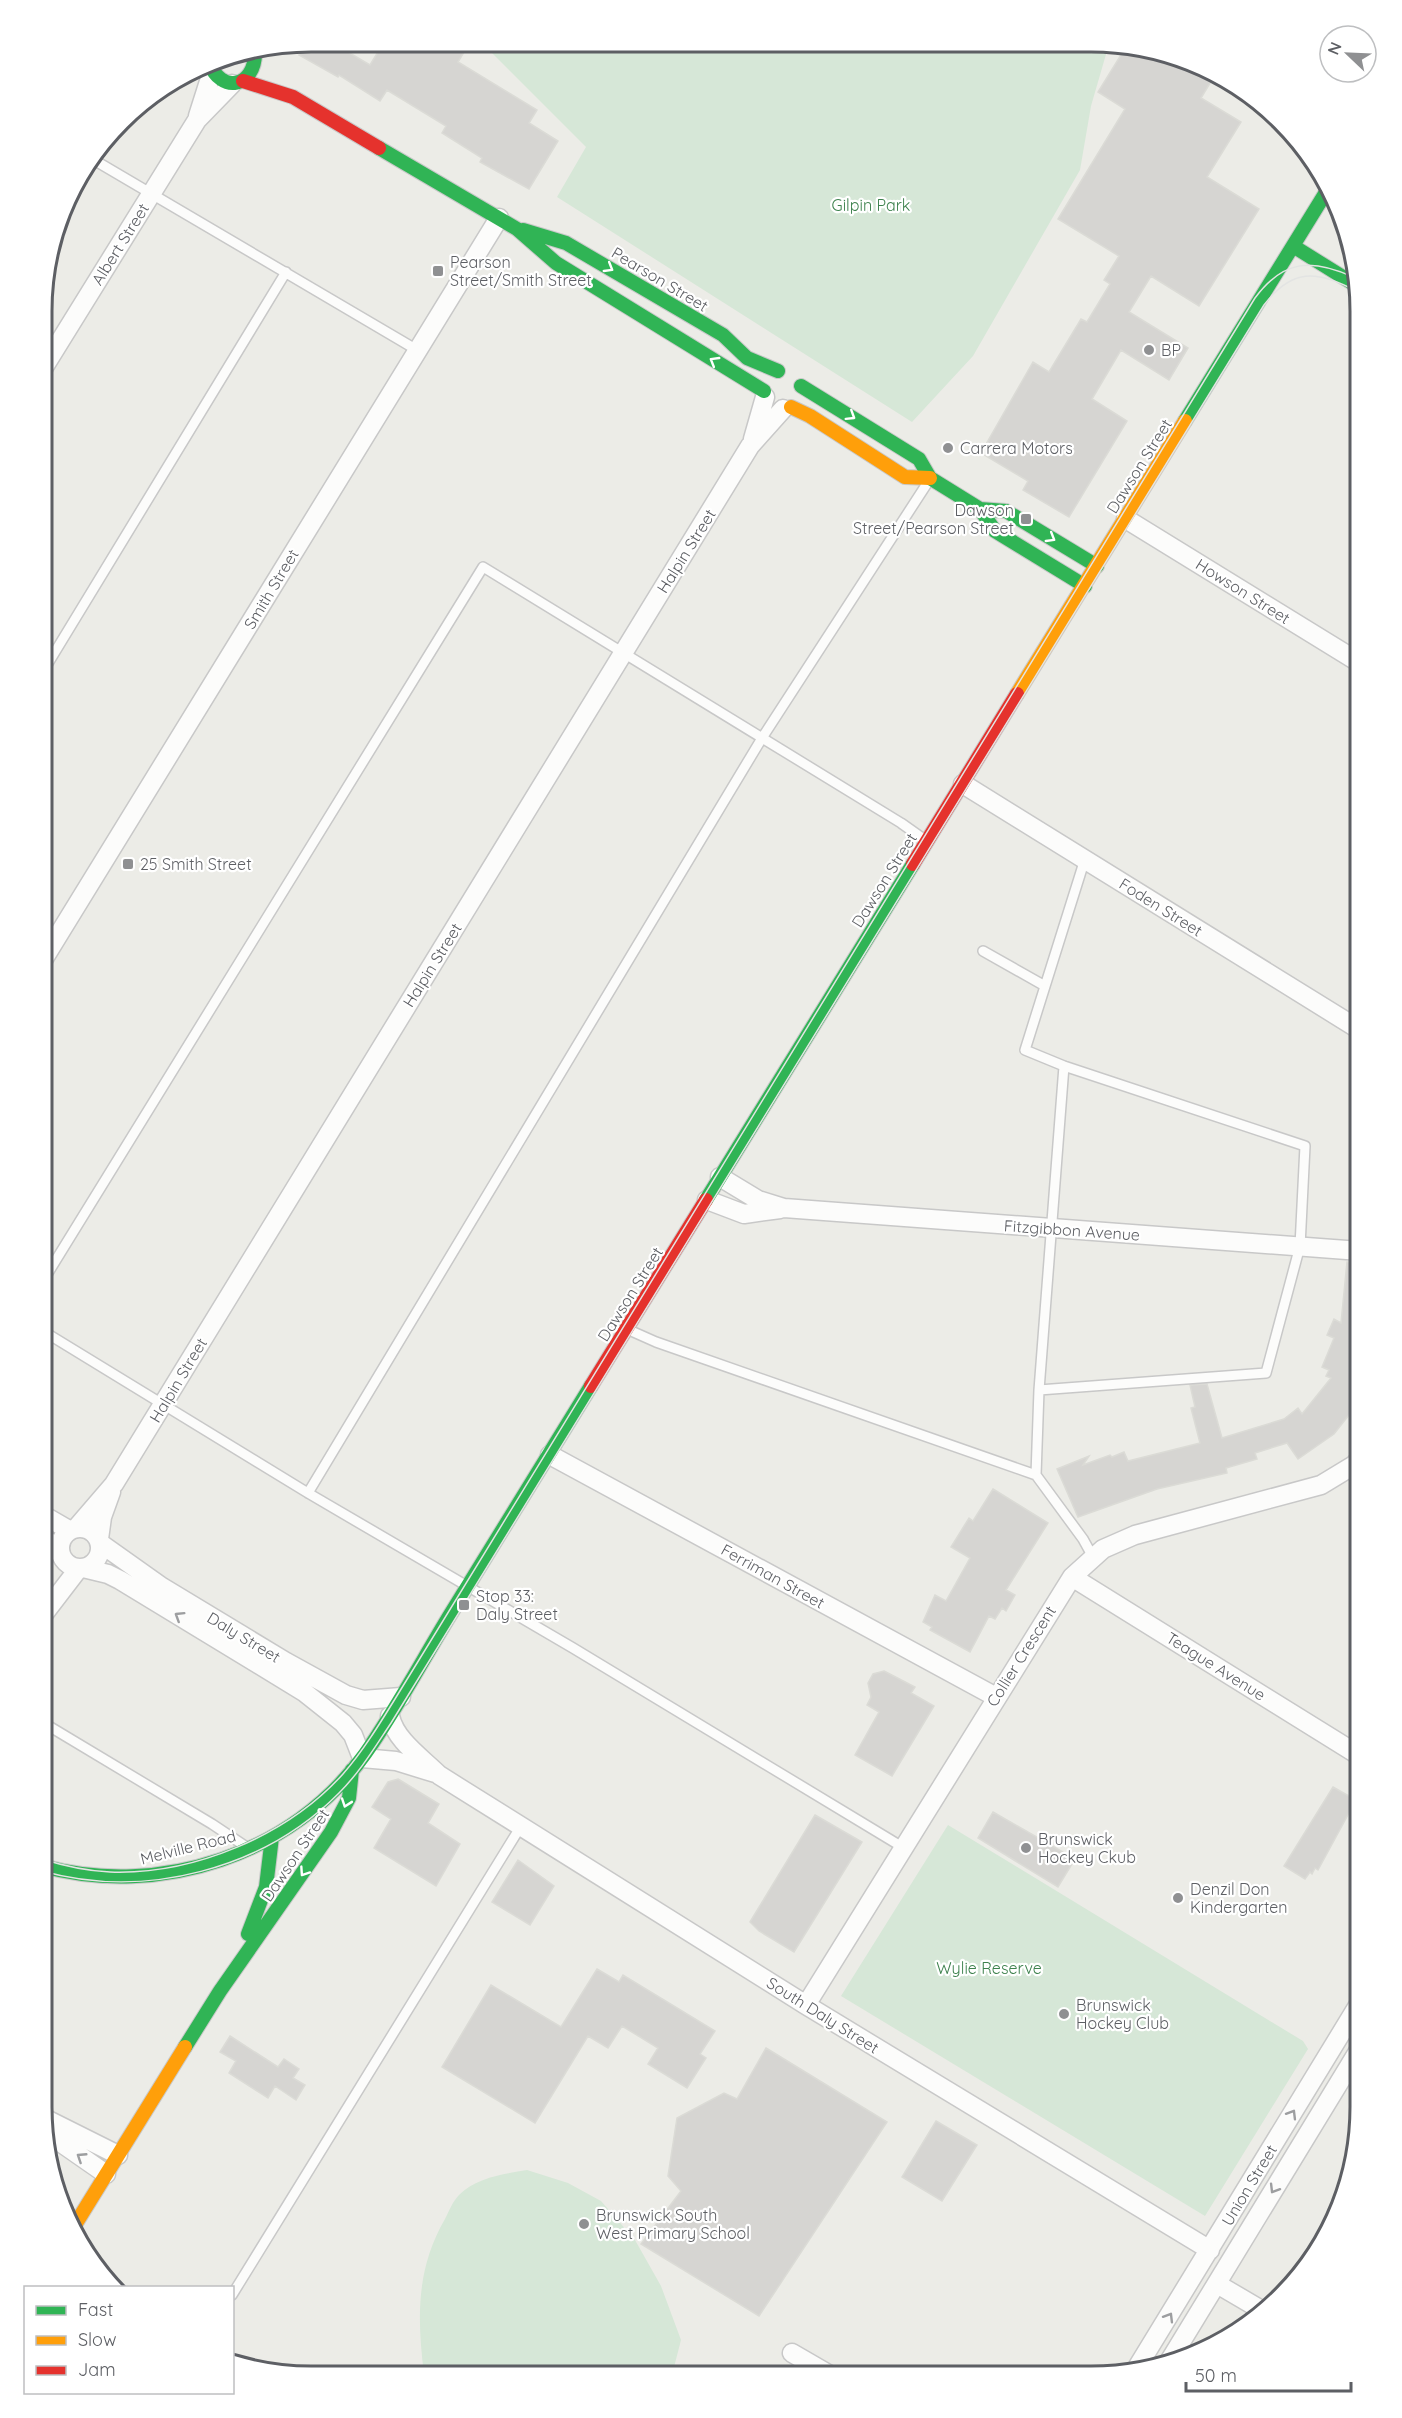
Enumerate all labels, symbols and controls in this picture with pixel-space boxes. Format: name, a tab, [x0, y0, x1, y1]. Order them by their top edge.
north arrow	[1318, 24, 1378, 84]
text: N	[1323, 39, 1346, 57]
park label: Gilpin Park	[832, 195, 910, 215]
street label: Albert Street	[87, 199, 153, 289]
street label: Pearson Street	[608, 242, 712, 316]
place label: Pearson Street/Smith Street	[450, 252, 592, 290]
one-way arrow	[603, 261, 613, 272]
marker: Pearson Street/Smith Street	[431, 264, 445, 278]
place label: BP	[1161, 340, 1181, 360]
marker: BP	[1142, 343, 1156, 357]
one-way arrow	[710, 356, 720, 368]
one-way arrow	[845, 408, 855, 420]
street label: Dawson Street	[1102, 415, 1176, 517]
place label: Carrera Motors	[960, 438, 1073, 458]
marker: Carrera Motors	[941, 441, 955, 455]
place label: Dawson Street/Pearson Street	[853, 500, 1014, 538]
street label: Halpin Street	[652, 505, 720, 597]
marker: Dawson Street/Pearson Street	[1019, 512, 1033, 526]
one-way arrow	[1045, 531, 1055, 543]
street label: Smith Street	[239, 545, 303, 633]
street label: Howson Street	[1192, 554, 1294, 628]
street label: Dawson Street	[847, 829, 921, 931]
place label: 25 Smith Street	[140, 854, 252, 874]
marker: 25 Smith Street	[121, 857, 135, 871]
street label: Foden Street	[1116, 873, 1206, 941]
street label: Halpin Street	[398, 919, 466, 1011]
street label: Fitzgibbon Avenue	[1003, 1215, 1141, 1245]
street label: Dawson Street	[593, 1243, 667, 1345]
street label: Halpin Street	[145, 1334, 211, 1426]
street label: Ferriman Street	[718, 1539, 828, 1613]
place label: Stop 33: Daly Street	[476, 1586, 558, 1624]
marker: Stop 33: Daly Street	[457, 1598, 471, 1612]
street label: Collier Crescent	[982, 1602, 1060, 1710]
street label: Daly Street	[204, 1607, 284, 1667]
one-way arrow	[175, 1611, 185, 1623]
street label: Teague Avenue	[1163, 1627, 1269, 1705]
one-way arrow	[341, 1797, 353, 1807]
street label: Dawson Street	[257, 1805, 333, 1905]
street label: Melville Road	[138, 1825, 238, 1869]
place label: Brunswick Hockey Ckub	[1038, 1829, 1136, 1867]
marker: Brunswick Hockey Ckub	[1019, 1841, 1033, 1855]
one-way arrow	[300, 1865, 311, 1876]
place label: Denzil Don Kindergarten	[1190, 1879, 1288, 1917]
marker: Denzil Don Kindergarten	[1171, 1891, 1185, 1905]
park label: Wylie Reserve	[936, 1958, 1042, 1978]
street label: South Daly Street	[763, 1972, 883, 2058]
place label: Brunswick Hockey Club	[1076, 1995, 1169, 2033]
marker: Brunswick Hockey Club	[1057, 2007, 1071, 2021]
one-way arrow	[1285, 2110, 1297, 2120]
street label: Union Street	[1217, 2141, 1281, 2229]
one-way arrow	[77, 2153, 87, 2165]
one-way arrow	[1270, 2183, 1282, 2193]
place label: Brunswick South West Primary School	[596, 2205, 750, 2243]
marker: Brunswick South West Primary School	[577, 2217, 591, 2231]
legend	[24, 2286, 234, 2394]
text: Fast	[78, 2298, 113, 2321]
one-way arrow	[1161, 2312, 1172, 2323]
text: Slow	[78, 2328, 116, 2351]
scale bar	[1186, 2355, 1351, 2393]
text: Jam	[78, 2358, 116, 2381]
text: 50 m	[1195, 2364, 1237, 2387]

